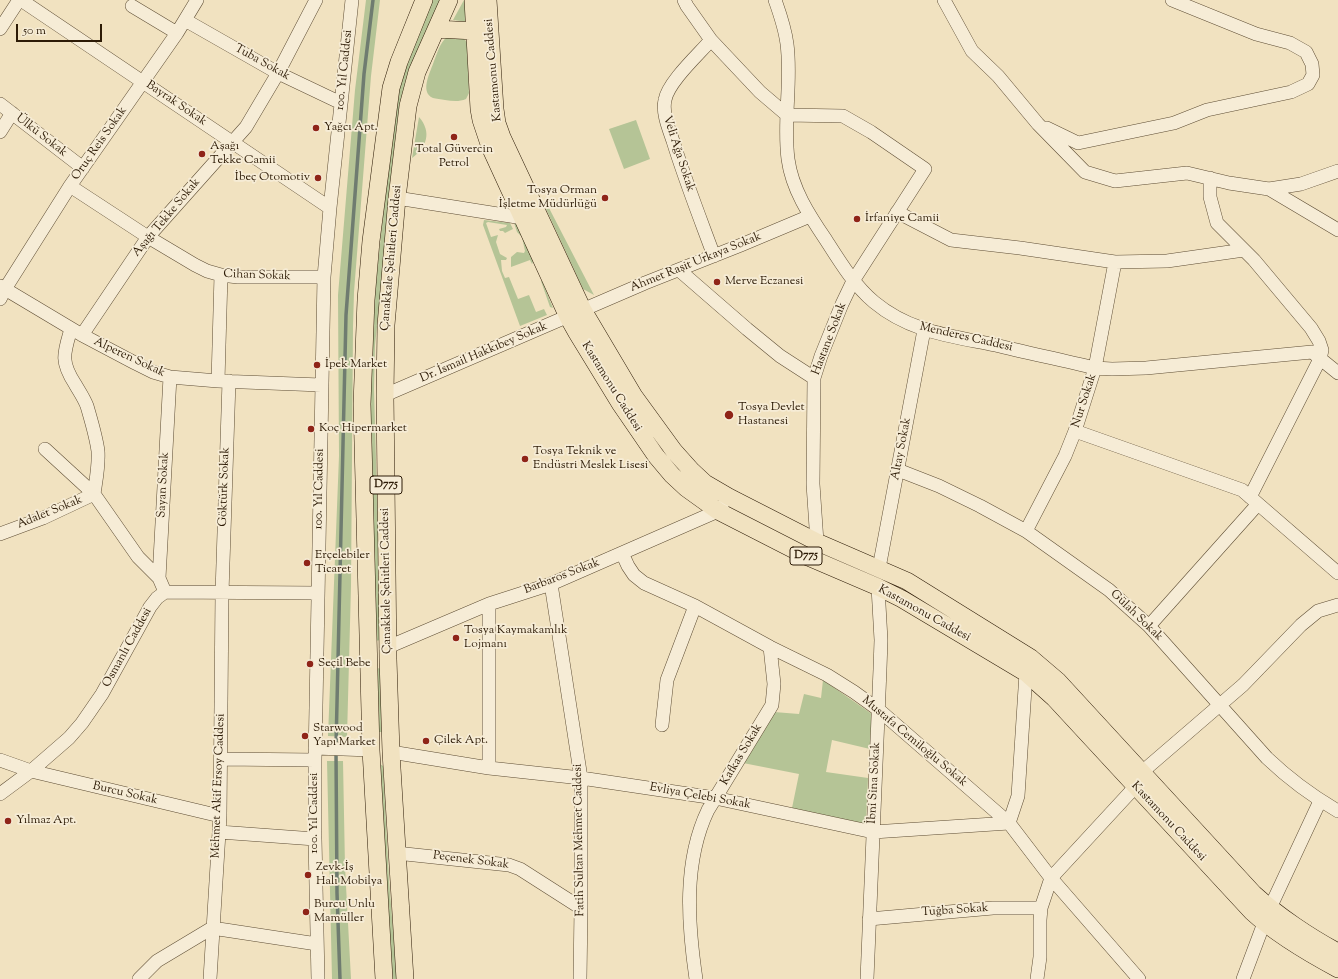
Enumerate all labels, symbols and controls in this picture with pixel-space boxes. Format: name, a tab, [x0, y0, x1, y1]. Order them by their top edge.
scale bar	[18, 16, 104, 42]
street label: Kastamonu Caddesi	[482, 18, 506, 122]
text: 50 m	[23, 22, 46, 40]
street label: 100. Yıl Caddesi	[334, 29, 356, 111]
street label: Tuba Sokak	[232, 42, 292, 84]
street label: Bayrak Sokak	[143, 78, 209, 130]
street label: Oruç Reis Sokak	[69, 104, 131, 184]
street label: Ülkü Sokak	[12, 111, 70, 161]
street label: Veli Ağa Sokak	[659, 114, 697, 194]
place label: Yağcı Apt.	[324, 121, 378, 135]
marker: Yağcı Apt.	[311, 123, 321, 133]
marker: Total Güvercin Petrol	[449, 132, 459, 142]
place label: Aşağı Tekke Camii	[210, 140, 276, 168]
place label: Total Güvercin Petrol	[415, 143, 493, 171]
marker: Aşağı Tekke Camii	[197, 149, 207, 159]
place label: İbeç Otomotiv	[235, 171, 310, 185]
marker: İbeç Otomotiv	[313, 173, 323, 183]
street label: Aşağı Tekke Sokak	[130, 176, 204, 260]
place label: Tosya Orman İşletme Müdürlüğü	[499, 184, 597, 212]
street label: Çanakkale Şehitleri Caddesi	[378, 185, 406, 331]
marker: Tosya Orman İşletme Müdürlüğü	[600, 193, 610, 203]
place label: İrfaniye Camii	[865, 212, 939, 226]
marker: İrfaniye Camii	[852, 214, 862, 224]
street label: Ahmet Raşit Urkaya Sokak	[628, 230, 764, 296]
street label: Cihan Sokak	[223, 268, 291, 284]
place label: Merve Eczanesi	[725, 275, 803, 289]
marker: Merve Eczanesi	[712, 277, 722, 287]
street label: Hastane Sokak	[810, 301, 850, 377]
street label: Dr. İsmail Hakkıbey Sokak	[418, 320, 550, 386]
street label: Menderes Caddesi	[918, 320, 1014, 356]
street label: Alperen Sokak	[91, 335, 167, 381]
street label: Kastamonu Caddesi	[578, 339, 644, 435]
place label: İpek Market	[325, 358, 387, 372]
marker: İpek Market	[312, 360, 322, 370]
street label: Nur Sokak	[1070, 372, 1100, 430]
place label: Tosya Devlet Hastanesi	[738, 401, 805, 429]
marker: Tosya Devlet Hastanesi	[723, 409, 735, 421]
street label: Altay Sokak	[889, 417, 915, 481]
place label: Koç Hipermarket	[319, 422, 407, 436]
marker: Koç Hipermarket	[306, 424, 316, 434]
place label: Tosya Teknik ve Endüstri Meslek Lisesi	[533, 445, 648, 473]
street label: Göktürk Sokak	[216, 447, 234, 527]
street label: 100. Yıl Caddesi	[312, 448, 328, 530]
street label: Sayan Sokak	[155, 452, 173, 518]
marker: Tosya Teknik ve Endüstri Meslek Lisesi	[520, 454, 530, 464]
road number: D775	[370, 476, 402, 494]
street label: Adalet Sokak	[15, 493, 85, 533]
street label: Çanakkale Şehitleri Caddesi	[379, 508, 395, 654]
road number: D775	[790, 547, 822, 565]
place label: Erçelebiler Ticaret	[315, 549, 370, 577]
street label: Barbaros Sokak	[522, 556, 602, 598]
marker: Erçelebiler Ticaret	[302, 558, 312, 568]
street label: Kastamonu Caddesi	[875, 583, 973, 645]
street label: Gülah Sokak	[1107, 587, 1165, 645]
street label: Osmanlı Caddesi	[100, 606, 156, 690]
place label: Tosya Kaymakamlık Lojmanı	[464, 624, 567, 652]
marker: Tosya Kaymakamlık Lojmanı	[451, 633, 461, 643]
place label: Seçil Bebe	[318, 657, 371, 671]
marker: Seçil Bebe	[305, 659, 315, 669]
street label: Mustafa Cemiloğlu Sokak	[858, 694, 970, 790]
street label: Mehmet Akif Ersoy Caddesi	[209, 713, 229, 859]
place label: Starwood Yapı Market	[313, 722, 376, 750]
street label: Kafkas Sokak	[718, 722, 766, 788]
marker: Starwood Yapı Market	[300, 731, 310, 741]
place label: Çilek Apt.	[434, 734, 488, 748]
marker: Çilek Apt.	[421, 736, 431, 746]
street label: İbni Sina Sokak	[866, 742, 884, 824]
street label: Fatih Sultan Mehmet Caddesi	[571, 763, 589, 917]
street label: 100. Yıl Caddesi	[308, 773, 322, 853]
street label: Kastamonu Caddesi	[1128, 779, 1208, 865]
street label: Burcu Sokak	[91, 780, 159, 808]
street label: Evliya Çelebi Sokak	[648, 781, 752, 813]
place label: Yılmaz Apt.	[16, 814, 76, 828]
marker: Yılmaz Apt.	[3, 816, 13, 826]
street label: Peçenek Sokak	[432, 849, 510, 873]
place label: Zevk-İş Halı Mobilya	[316, 861, 382, 889]
marker: Zevk-İş Halı Mobilya	[303, 870, 313, 880]
place label: Burcu Unlu Mamüller	[314, 898, 375, 926]
street label: Tuğba Sokak	[921, 901, 989, 921]
marker: Burcu Unlu Mamüller	[301, 907, 311, 917]

